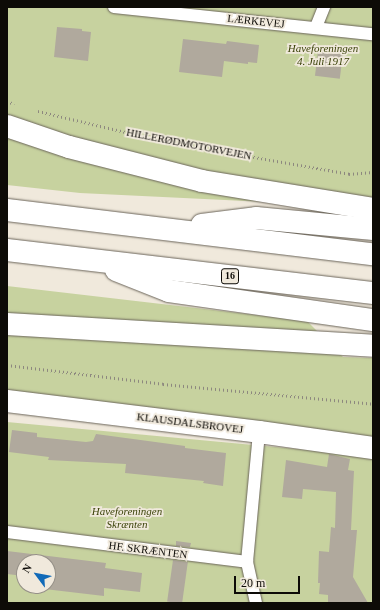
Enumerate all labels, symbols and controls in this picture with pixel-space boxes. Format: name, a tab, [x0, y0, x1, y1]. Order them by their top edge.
street label: LÆRKEVEJ	[227, 11, 285, 31]
park label: Haveforeningen 4. Juli 1917	[288, 42, 358, 68]
street label: HILLERØDMOTORVEJEN	[125, 125, 253, 163]
road number: 16	[221, 268, 239, 284]
street label: KLAUSDALSBROVEJ	[136, 410, 244, 436]
park label: Haveforeningen Skrænten	[92, 505, 162, 531]
street label: HF. SKRÆNTEN	[108, 539, 188, 561]
north arrow	[16, 554, 56, 594]
text: N	[19, 562, 34, 575]
scale bar	[236, 568, 302, 594]
text: 20 m	[241, 576, 265, 590]

